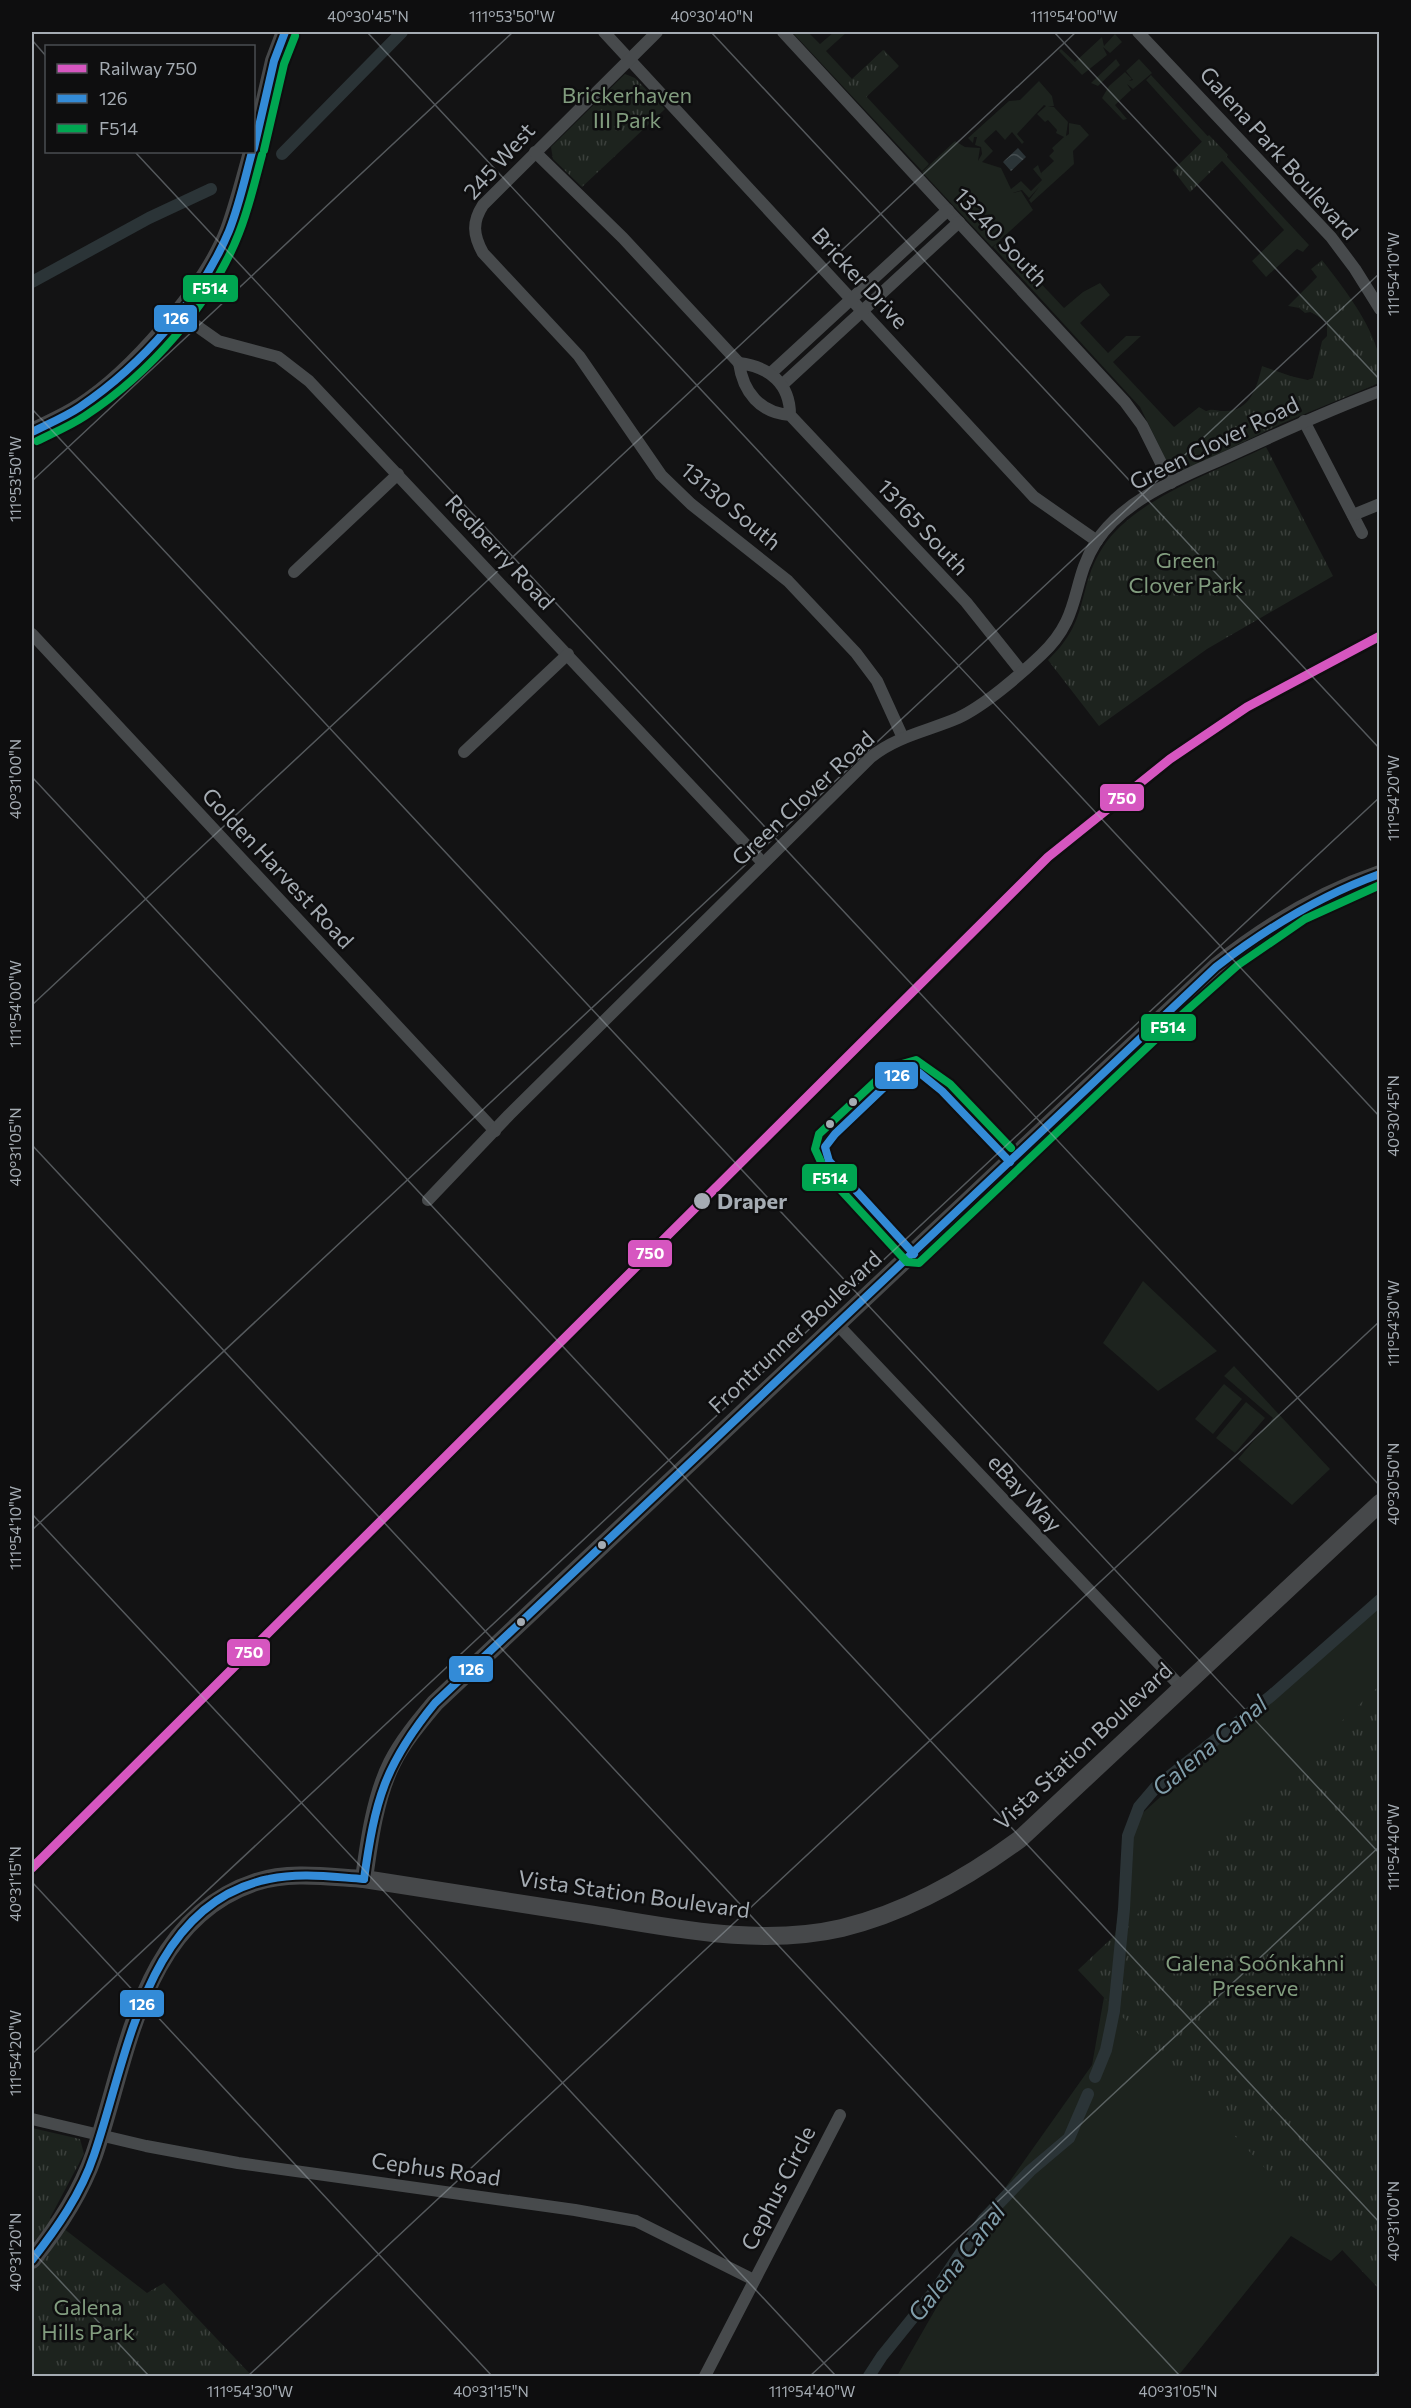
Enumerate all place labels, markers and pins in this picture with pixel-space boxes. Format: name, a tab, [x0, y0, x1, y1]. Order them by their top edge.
unlabelled marker	[847, 1096, 859, 1108]
unlabelled marker	[824, 1118, 836, 1130]
place label: Draper	[717, 1187, 787, 1214]
marker: Draper	[692, 1191, 712, 1211]
unlabelled marker	[596, 1539, 608, 1551]
unlabelled marker	[515, 1616, 527, 1628]

